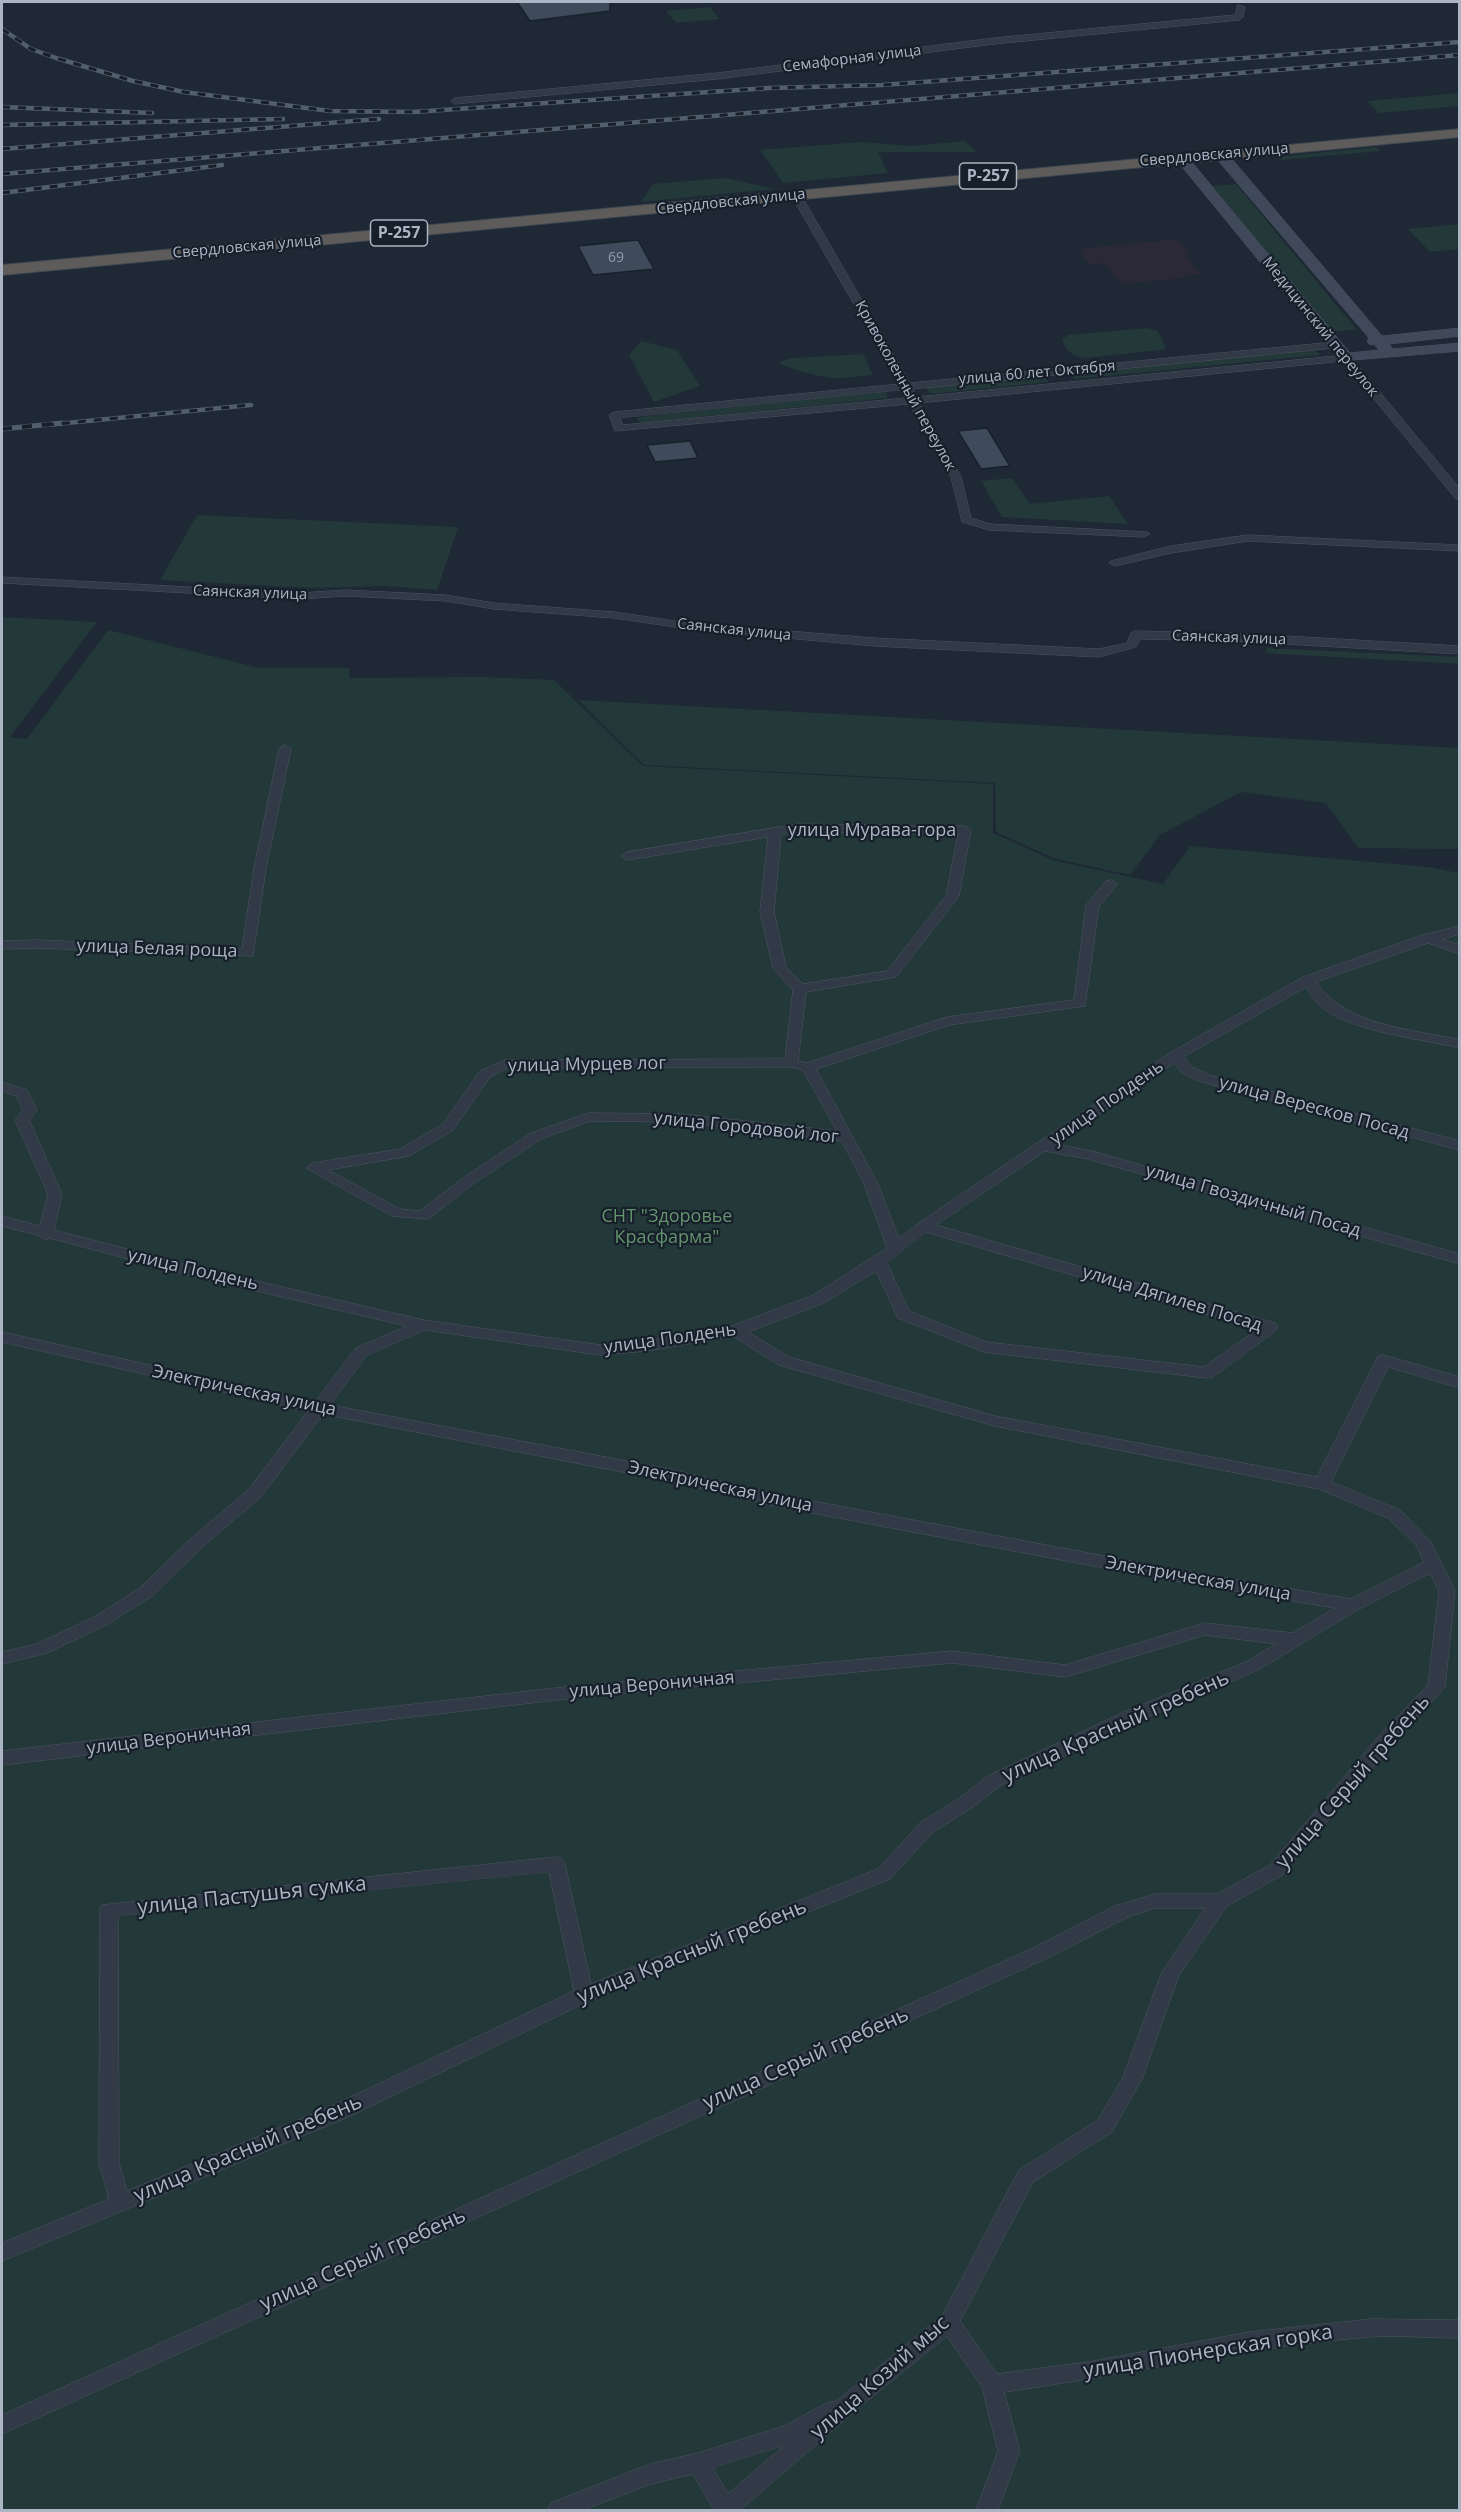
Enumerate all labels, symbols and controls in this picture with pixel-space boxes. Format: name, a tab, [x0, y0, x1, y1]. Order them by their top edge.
street label: Семафорная улица	[782, 42, 922, 76]
street label: Свердловская улица	[1139, 140, 1289, 170]
road number: Р-257	[960, 163, 1016, 189]
street label: Свердловская улица	[656, 185, 806, 219]
road number: Р-257	[370, 220, 428, 246]
street label: Свердловская улица	[172, 232, 322, 262]
house number: 69	[608, 250, 624, 266]
street label: Медицинский переулок	[1258, 253, 1382, 401]
street label: Кривоколенный переулок	[851, 298, 959, 474]
street label: улица 60 лет Октября	[958, 357, 1116, 389]
street label: Саянская улица	[193, 582, 307, 604]
street label: Саянская улица	[676, 615, 792, 645]
street label: Саянская улица	[1172, 627, 1286, 649]
street label: улица Мурава-гора	[788, 820, 956, 842]
street label: улица Белая роща	[76, 935, 238, 963]
street label: улица Мурцев лог	[508, 1053, 666, 1077]
street label: улица Полдень	[1046, 1056, 1168, 1150]
street label: улица Вересков Посад	[1216, 1072, 1412, 1144]
street label: улица Городовой лог	[652, 1108, 840, 1148]
street label: улица Гвоздичный Посад	[1143, 1160, 1363, 1242]
park label: СНТ "Здоровье Красфарма"	[602, 1206, 732, 1248]
street label: улица Полдень	[126, 1244, 260, 1296]
street label: улица Дягилев Посад	[1080, 1261, 1264, 1337]
street label: улица Полдень	[602, 1319, 738, 1359]
street label: Электрическая улица	[150, 1361, 338, 1421]
street label: Электрическая улица	[626, 1457, 814, 1517]
street label: Электрическая улица	[1104, 1552, 1292, 1606]
street label: улица Красный гребень	[999, 1666, 1233, 1788]
street label: улица Вероничная	[569, 1667, 735, 1703]
street label: улица Серый гребень	[1270, 1690, 1436, 1874]
street label: улица Вероничная	[86, 1718, 252, 1760]
street label: улица Пастушья сумка	[136, 1871, 368, 1921]
street label: улица Красный гребень	[574, 1894, 810, 2010]
street label: улица Серый гребень	[699, 2002, 913, 2116]
street label: улица Красный гребень	[130, 2089, 366, 2209]
street label: улица Серый гребень	[256, 2203, 470, 2317]
street label: улица Козий мыс	[806, 2311, 954, 2445]
street label: улица Пионерская горка	[1082, 2320, 1334, 2384]

